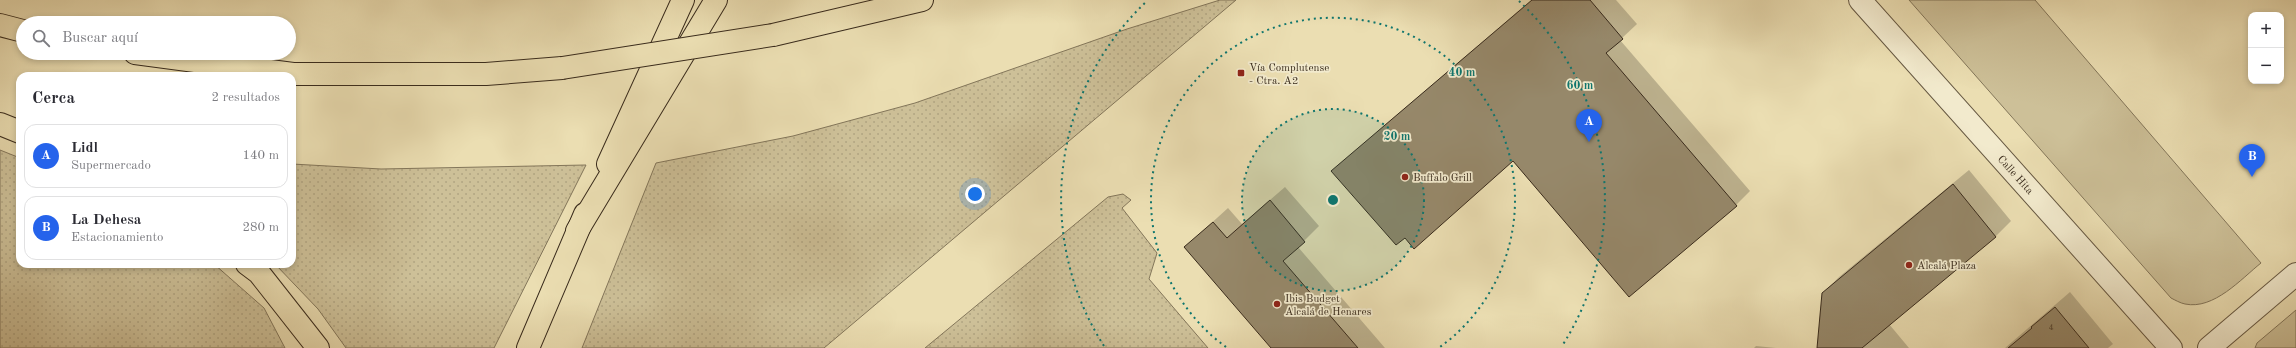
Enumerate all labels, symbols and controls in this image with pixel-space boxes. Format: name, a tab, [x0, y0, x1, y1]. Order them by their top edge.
map controls	[2248, 12, 2284, 84]
button: +	[2248, 12, 2284, 48]
search box	[16, 16, 296, 60]
icon: search	[30, 27, 52, 49]
text: Buscar aquí	[62, 31, 138, 46]
button: −	[2248, 48, 2284, 84]
place label: Vía Complutense - Ctra. A2	[1249, 63, 1329, 87]
text: 40 m	[1449, 67, 1476, 79]
marker: Vía Complutense - Ctra. A2	[1236, 68, 1246, 78]
text: 60 m	[1567, 80, 1594, 92]
text: Cerca	[32, 90, 75, 107]
text: 2 resultados	[212, 91, 280, 104]
pin: A	[1576, 109, 1602, 142]
text: 20 m	[1384, 131, 1411, 143]
text: Lidl	[71, 141, 98, 156]
pin: B	[2239, 144, 2265, 177]
text: A	[41, 149, 51, 162]
text: 140 m	[242, 149, 279, 162]
street label: Calle Hita	[1995, 154, 2035, 197]
text: Supermercado	[71, 159, 151, 172]
marker: Buffalo Grill	[1400, 172, 1410, 182]
place label: Buffalo Grill	[1413, 173, 1472, 184]
your location	[965, 184, 985, 204]
centre of rings	[1326, 193, 1340, 207]
text: La Dehesa	[71, 213, 141, 228]
text: B	[41, 221, 51, 234]
text: 280 m	[242, 221, 279, 234]
text: Estacionamiento	[71, 231, 163, 244]
marker: Alcalá Plaza	[1904, 260, 1914, 270]
place label: Alcalá Plaza	[1917, 261, 1977, 272]
place label: Ibis Budget Alcalá de Henares	[1285, 294, 1372, 318]
marker: Ibis Budget Alcalá de Henares	[1272, 299, 1282, 309]
house number: 4	[2048, 323, 2054, 332]

